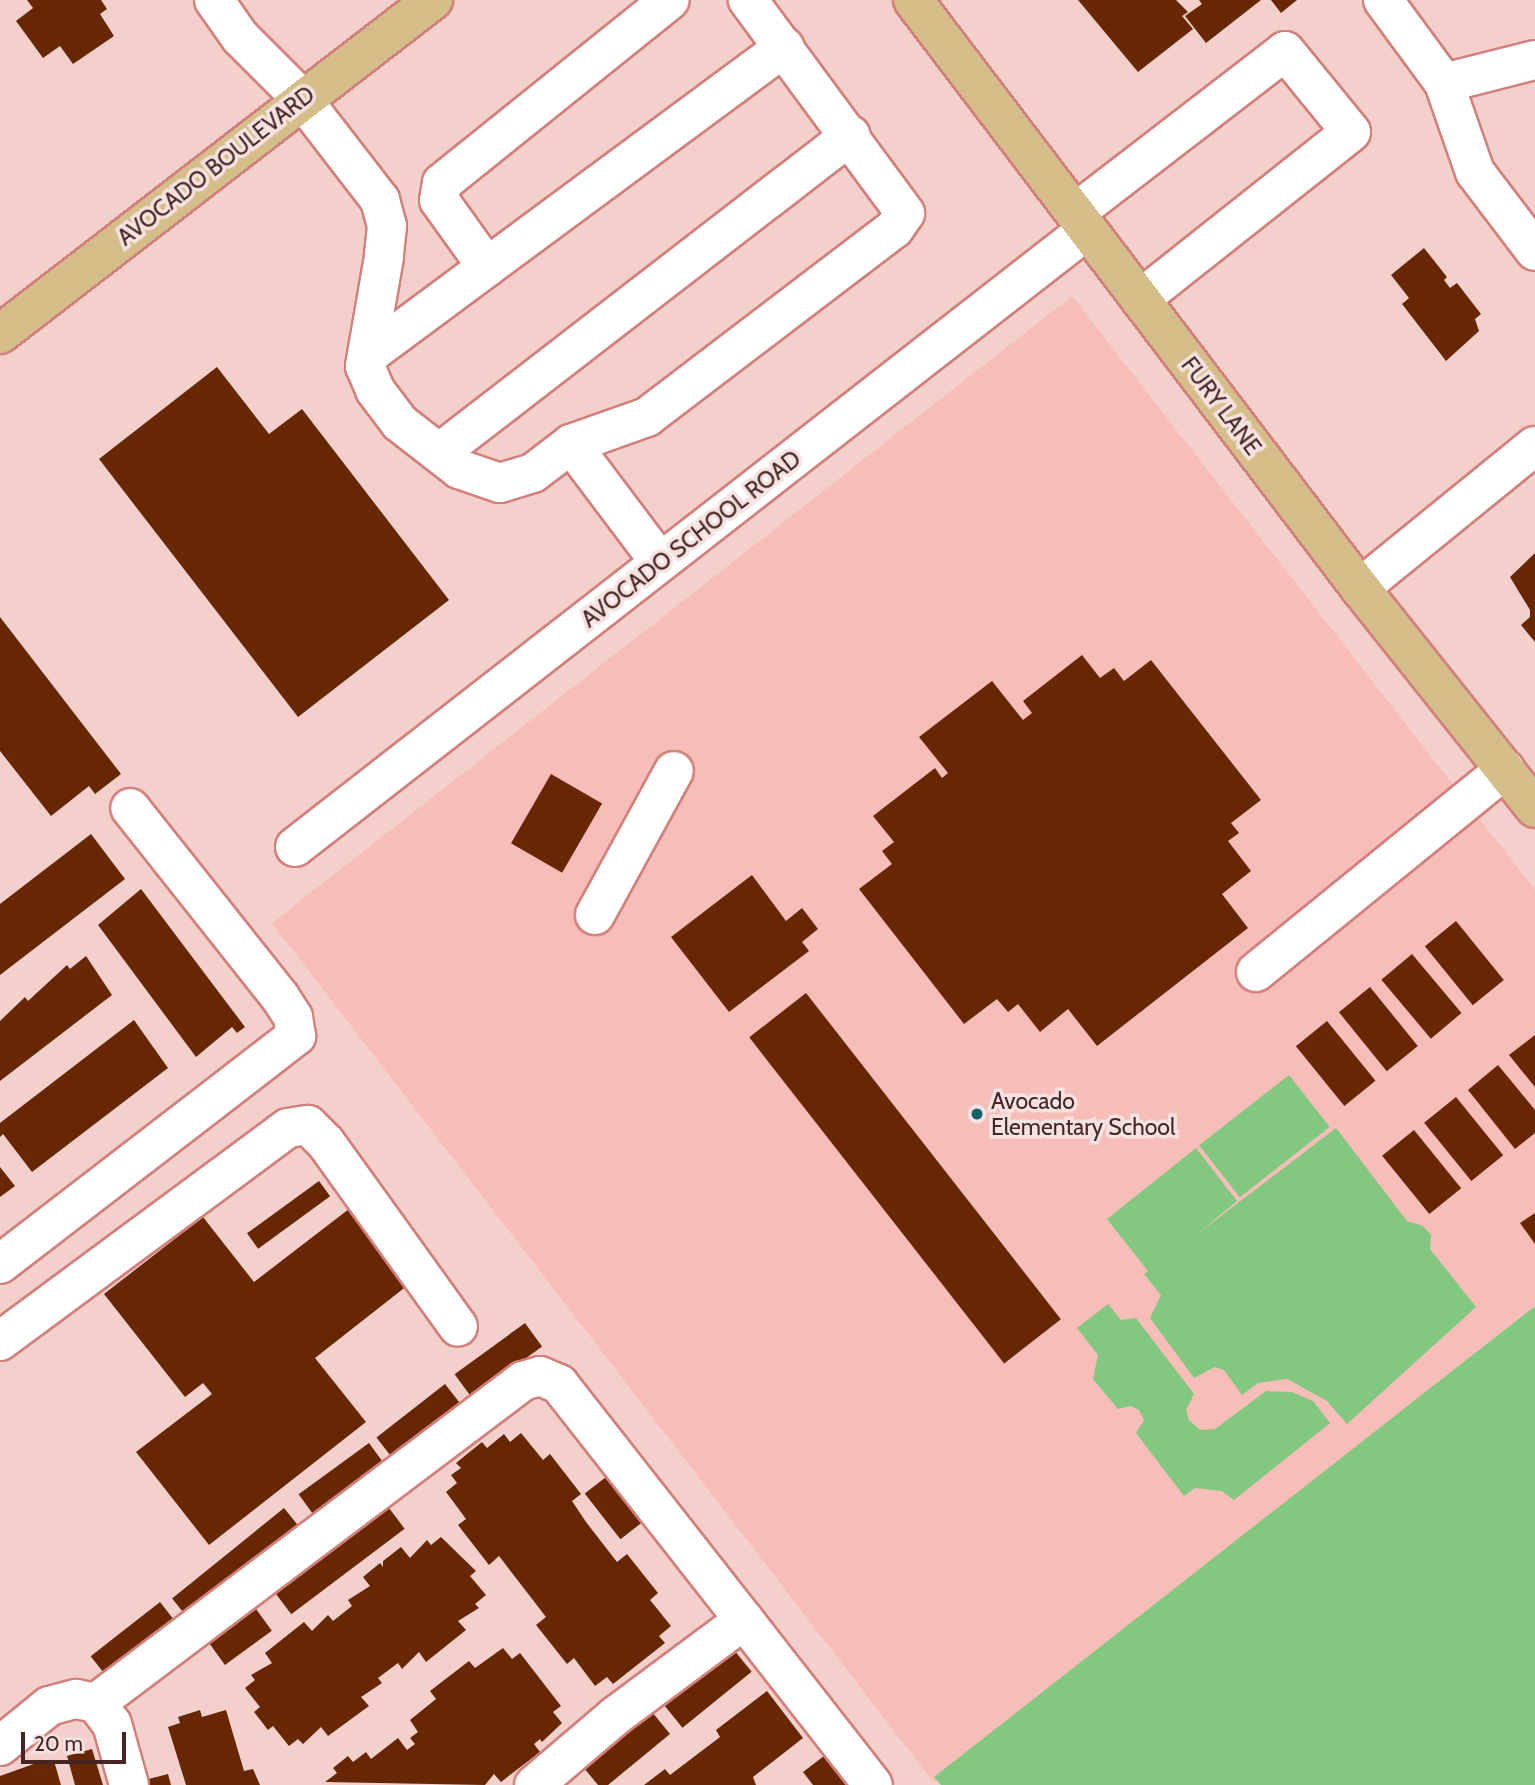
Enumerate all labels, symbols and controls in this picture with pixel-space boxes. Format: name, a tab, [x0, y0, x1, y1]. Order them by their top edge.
street label: AVOCADO BOULEVARD	[112, 80, 320, 252]
street label: FURY LANE	[1175, 352, 1267, 460]
street label: AVOCADO SCHOOL ROAD	[576, 445, 806, 633]
place label: Avocado Elementary School	[991, 1087, 1175, 1141]
marker: Avocado Elementary School	[969, 1106, 985, 1122]
scale bar	[24, 1718, 130, 1762]
text: 20 m	[34, 1731, 83, 1756]

